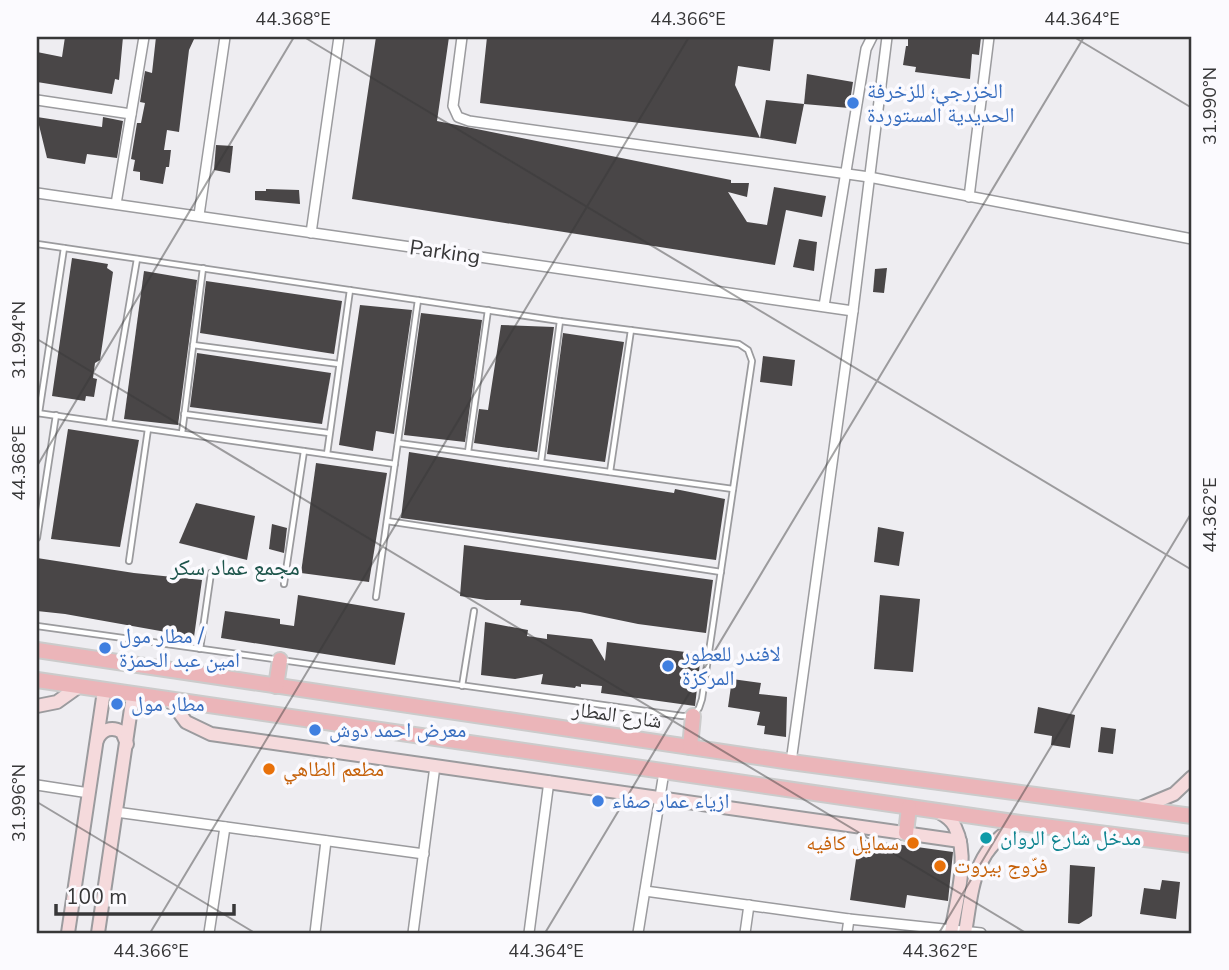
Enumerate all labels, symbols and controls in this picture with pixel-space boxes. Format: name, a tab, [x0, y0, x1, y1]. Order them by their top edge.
text: 44.368°E	[255, 7, 331, 31]
text: 44.366°E	[650, 7, 726, 31]
text: 44.364°E	[1044, 7, 1120, 31]
text: 31.990°N	[1198, 67, 1222, 145]
place label: الخزرجي؛ للزخرفة الحديدية المستوردة	[867, 77, 1014, 129]
marker: الخزرجي؛ للزخرفة الحديدية المستوردة	[845, 95, 861, 111]
street label: Parking	[408, 233, 482, 271]
text: 31.994°N	[7, 301, 31, 379]
text: 44.368°E	[7, 425, 31, 501]
text: 44.362°E	[1198, 477, 1222, 553]
district label: مجمع عماد سكر	[169, 552, 300, 583]
place label: مطار مول / امين عبد الحمزة	[119, 622, 240, 674]
marker: مطار مول / امين عبد الحمزة	[97, 640, 113, 656]
place label: لافندر للعطور المركزة	[681, 640, 781, 692]
marker: لافندر للعطور المركزة	[660, 658, 676, 674]
place label: مطار مول	[131, 690, 205, 718]
street label: شارع المطار	[569, 695, 664, 735]
marker: مطار مول	[109, 696, 125, 712]
place label: معرض احمد دوش	[329, 716, 466, 744]
marker: معرض احمد دوش	[307, 722, 323, 738]
place label: مطعم الطاهي	[283, 755, 384, 785]
marker: مطعم الطاهي	[261, 761, 277, 777]
text: 31.996°N	[7, 764, 31, 842]
place label: ازياء عمار صفاء	[612, 787, 729, 815]
marker: ازياء عمار صفاء	[590, 793, 606, 809]
place label: مدخل شارع الروان	[1000, 824, 1141, 852]
place label: سمايل كافيه	[806, 829, 899, 857]
marker: مدخل شارع الروان	[978, 830, 994, 846]
marker: سمايل كافيه	[905, 835, 921, 851]
place label: فرّوج بيروت	[954, 852, 1048, 880]
marker: فرّوج بيروت	[932, 858, 948, 874]
scale bar	[56, 872, 234, 916]
text: 100 m	[66, 883, 127, 911]
text: 44.366°E	[113, 939, 189, 963]
text: 44.364°E	[508, 939, 584, 963]
text: 44.362°E	[902, 939, 978, 963]

